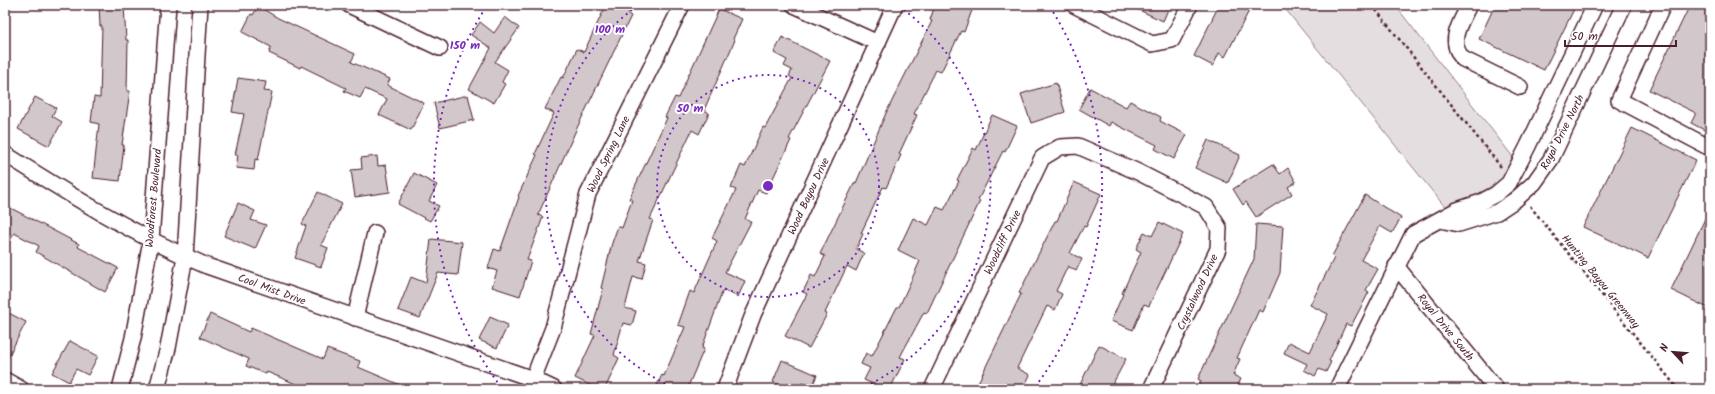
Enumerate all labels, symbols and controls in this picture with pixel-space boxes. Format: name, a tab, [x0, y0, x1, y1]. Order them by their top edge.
text: 100 m	[595, 20, 625, 39]
scale bar	[1565, 22, 1676, 48]
text: 50 m	[1571, 27, 1598, 46]
text: 150 m	[450, 36, 480, 55]
street label: Royal Drive North	[1536, 92, 1590, 173]
text: 50 m	[676, 99, 704, 118]
street label: Wood Spring Lane	[583, 113, 635, 196]
street label: Woodforest Boulevard	[141, 147, 167, 248]
street label: Wood Bayou Drive	[783, 155, 835, 238]
centre of rings	[761, 179, 775, 193]
street label: Woodcliff Drive	[979, 207, 1026, 278]
street label: Hunting Bayou Greenway	[1556, 231, 1644, 333]
street label: Crystalwood Drive	[1172, 251, 1223, 334]
street label: Cool Mist Drive	[235, 269, 308, 311]
street label: Royal Drive South	[1412, 290, 1478, 365]
north arrow	[1653, 332, 1693, 372]
text: N	[1655, 341, 1675, 355]

